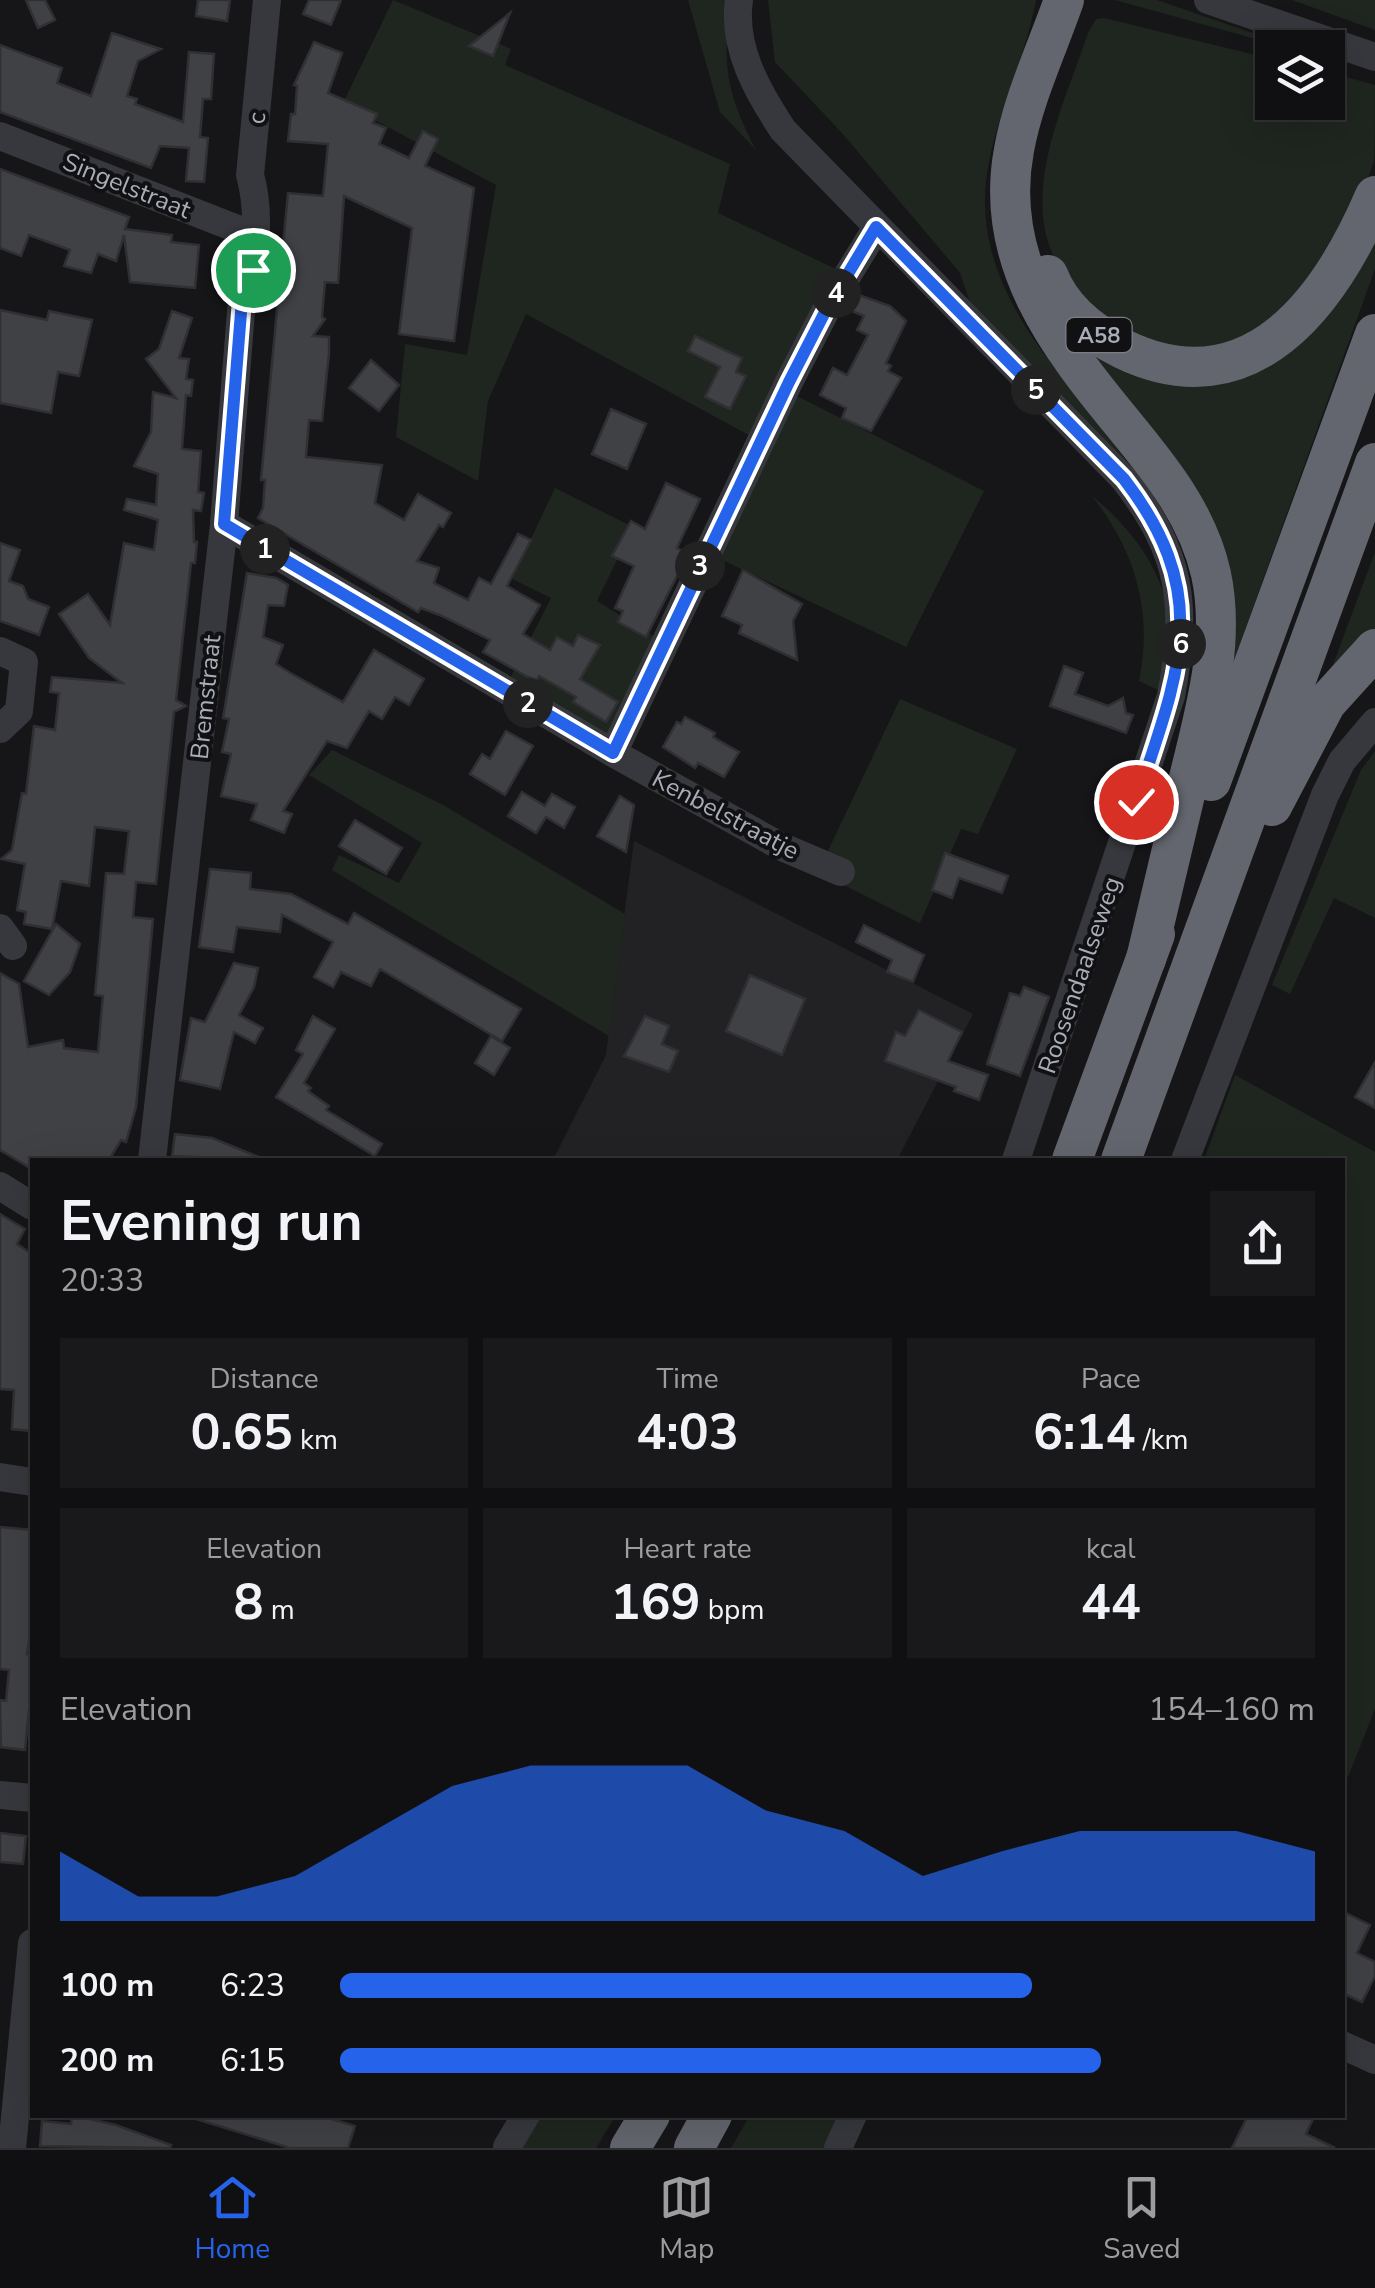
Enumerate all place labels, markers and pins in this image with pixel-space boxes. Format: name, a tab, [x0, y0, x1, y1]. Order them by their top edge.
pin	[211, 228, 296, 313]
pin: 4	[811, 268, 861, 318]
pin: 5	[1011, 365, 1061, 415]
pin: 1	[240, 524, 290, 574]
pin: 3	[675, 541, 725, 591]
pin: 6	[1156, 619, 1206, 669]
pin: 2	[503, 678, 553, 728]
pin	[1094, 760, 1179, 845]

